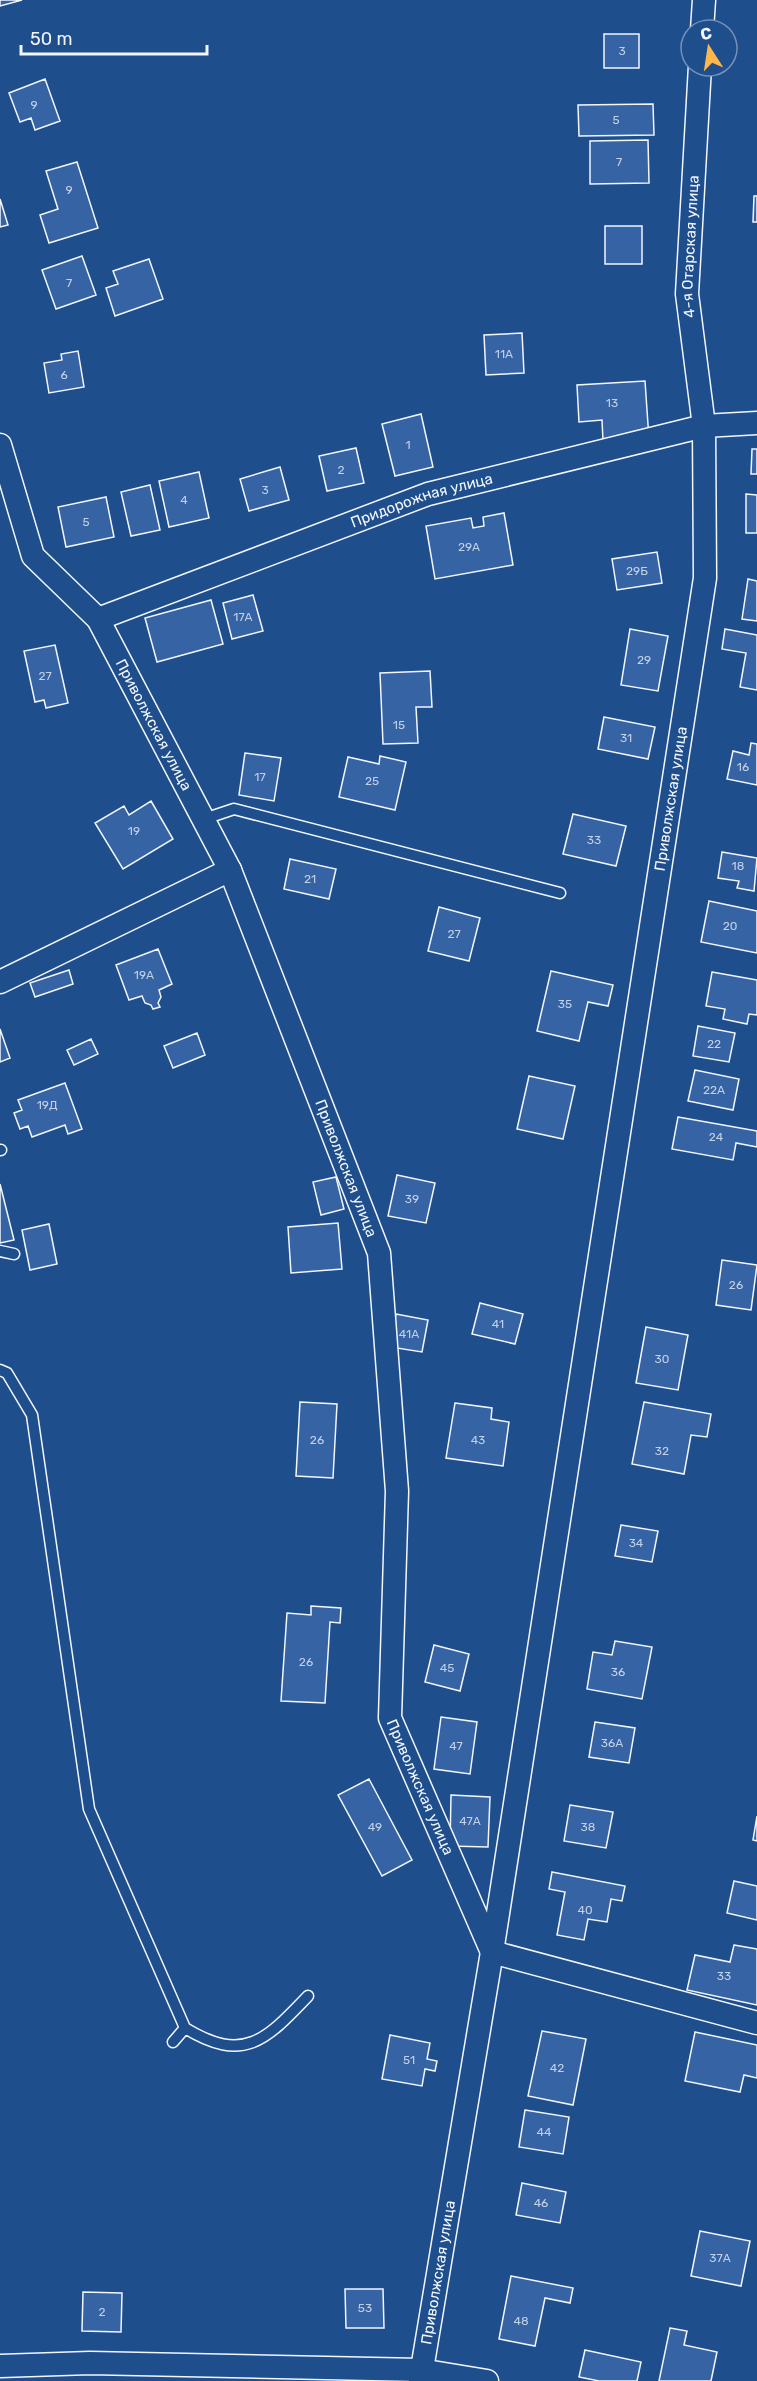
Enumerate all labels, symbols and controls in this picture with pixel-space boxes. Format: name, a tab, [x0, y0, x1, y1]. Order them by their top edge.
scale bar	[21, 18, 207, 56]
north arrow	[679, 18, 739, 78]
text: С	[699, 23, 713, 44]
text: 50 m	[30, 28, 73, 50]
house number: 3	[618, 44, 626, 58]
house number: 9	[30, 98, 38, 112]
house number: 5	[612, 113, 620, 127]
house number: 7	[616, 155, 622, 169]
street label: 4-я Отарская улица	[678, 175, 703, 319]
house number: 9	[65, 183, 73, 197]
house number: 7	[66, 276, 72, 290]
house number: 11А	[495, 347, 513, 361]
house number: 6	[60, 368, 68, 382]
house number: 13	[606, 396, 618, 410]
house number: 1	[405, 438, 411, 452]
house number: 2	[337, 463, 345, 477]
street label: Придорожная улица	[348, 469, 495, 532]
house number: 3	[261, 483, 269, 497]
house number: 4	[180, 493, 188, 507]
house number: 5	[82, 515, 90, 529]
house number: 29А	[458, 540, 480, 554]
house number: 29Б	[626, 564, 648, 578]
house number: 17А	[233, 610, 253, 624]
house number: 29	[637, 653, 651, 667]
street label: Приволжская улица	[112, 656, 196, 794]
house number: 27	[38, 669, 52, 683]
house number: 15	[393, 718, 405, 732]
street label: Приволжская улица	[651, 725, 691, 872]
house number: 31	[620, 731, 632, 745]
house number: 16	[737, 760, 749, 774]
house number: 17	[254, 770, 266, 784]
house number: 25	[365, 774, 379, 788]
house number: 19	[128, 824, 140, 838]
house number: 33	[587, 833, 601, 847]
house number: 18	[732, 859, 744, 873]
house number: 21	[304, 872, 316, 886]
house number: 20	[723, 919, 737, 933]
house number: 27	[447, 927, 461, 941]
house number: 19А	[134, 968, 154, 982]
house number: 35	[558, 997, 572, 1011]
house number: 22	[707, 1037, 721, 1051]
house number: 22А	[703, 1083, 725, 1097]
street label: Приволжская улица	[311, 1097, 381, 1240]
house number: 19Д	[37, 1098, 58, 1112]
house number: 24	[709, 1130, 724, 1144]
house number: 39	[405, 1192, 419, 1206]
house number: 26	[729, 1278, 743, 1292]
house number: 41	[492, 1317, 504, 1331]
house number: 41А	[399, 1327, 419, 1341]
house number: 30	[655, 1352, 669, 1366]
house number: 26	[310, 1433, 324, 1447]
house number: 43	[471, 1433, 485, 1447]
house number: 32	[655, 1444, 669, 1458]
house number: 34	[629, 1536, 644, 1550]
house number: 26	[299, 1655, 313, 1669]
house number: 45	[440, 1661, 454, 1675]
house number: 36	[611, 1665, 625, 1679]
street label: Приволжская улица	[383, 1717, 458, 1858]
house number: 36А	[601, 1736, 623, 1750]
house number: 47	[449, 1739, 463, 1753]
house number: 47А	[459, 1814, 481, 1828]
house number: 49	[368, 1820, 382, 1834]
house number: 38	[581, 1820, 595, 1834]
house number: 40	[577, 1903, 593, 1917]
house number: 33	[717, 1969, 731, 1983]
house number: 51	[403, 2053, 415, 2067]
house number: 42	[550, 2061, 564, 2075]
house number: 44	[537, 2125, 552, 2139]
house number: 46	[534, 2196, 548, 2210]
street label: Приволжская улица	[417, 2199, 459, 2346]
house number: 37А	[709, 2251, 731, 2265]
house number: 53	[358, 2301, 372, 2315]
house number: 2	[98, 2305, 106, 2319]
house number: 48	[513, 2314, 529, 2328]

